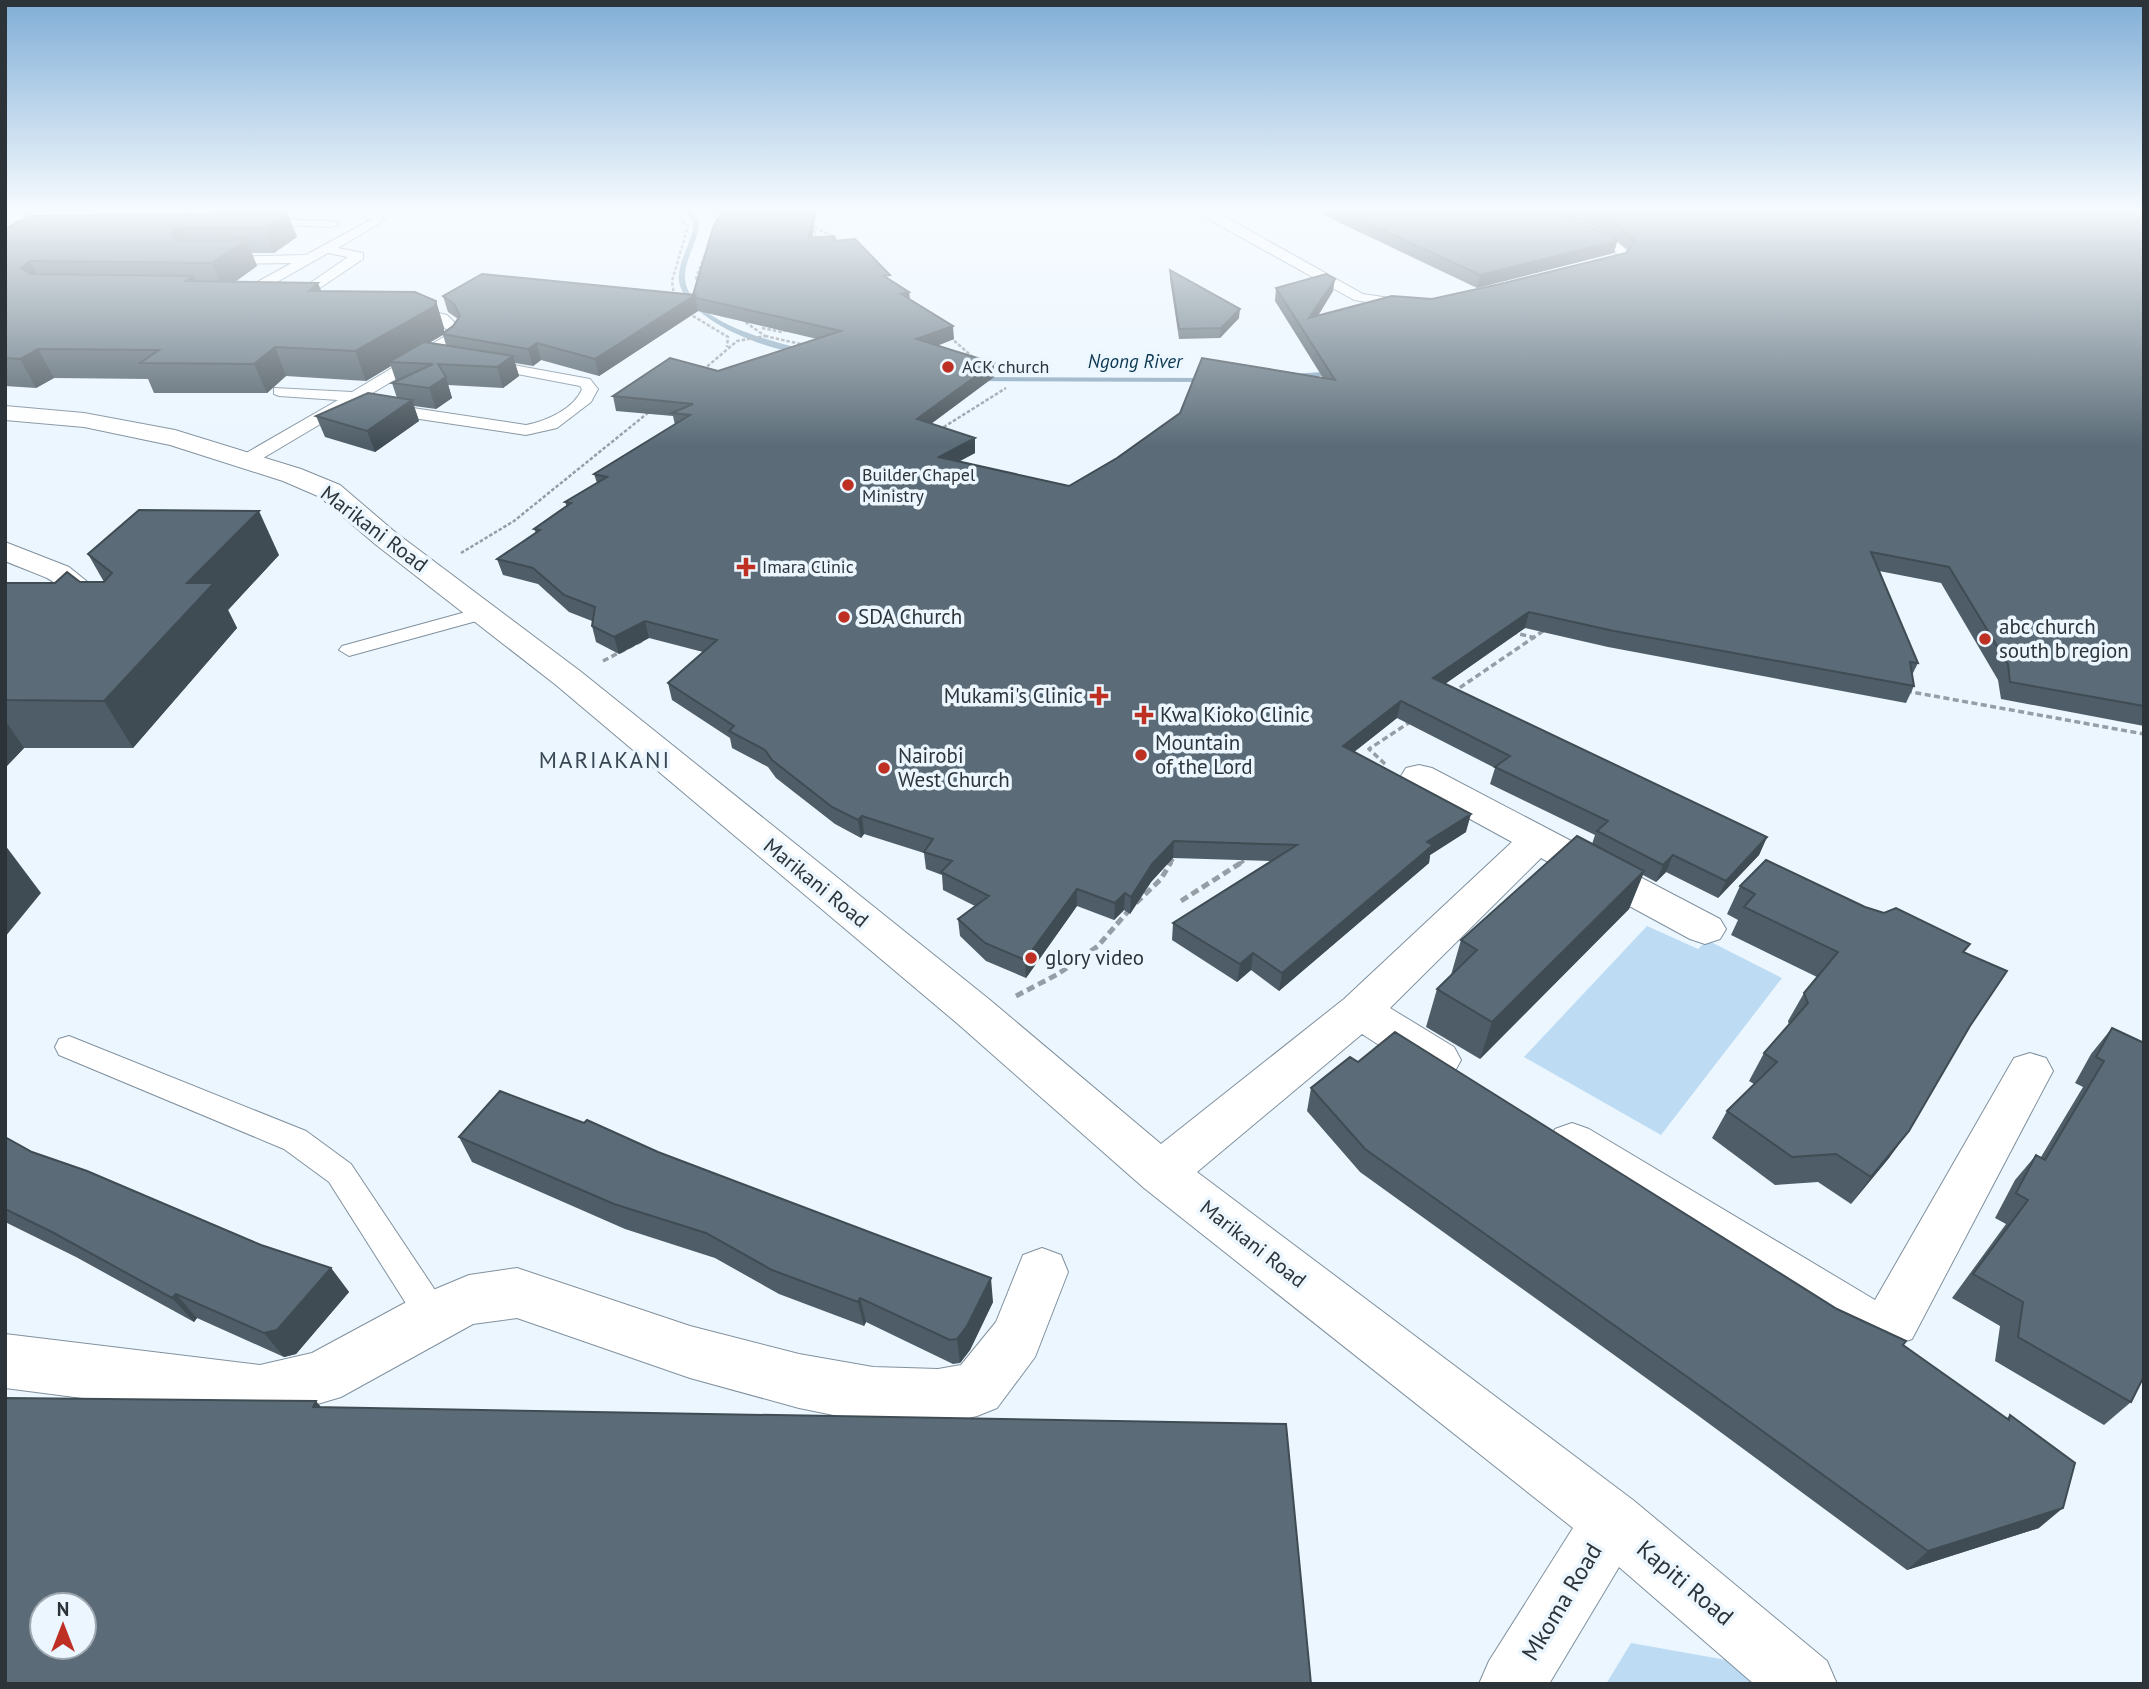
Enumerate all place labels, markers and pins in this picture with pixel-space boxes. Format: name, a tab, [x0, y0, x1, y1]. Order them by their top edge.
place label: ACK church	[962, 355, 1049, 378]
marker: ACK church	[940, 359, 956, 375]
place label: Builder Chapel Ministry	[862, 463, 976, 507]
marker: Builder Chapel Ministry	[840, 477, 856, 493]
place label: Imara Clinic	[762, 555, 854, 578]
marker: Imara Clinic	[736, 557, 756, 577]
place label: SDA Church	[858, 603, 962, 630]
marker: SDA Church	[836, 609, 852, 625]
place label: abc church south b region	[1999, 613, 2129, 664]
marker: abc church south b region	[1977, 631, 1993, 647]
place label: Mukami's Clinic	[944, 682, 1083, 709]
marker: Mukami's Clinic	[1089, 686, 1109, 706]
place label: Kwa Kioko Clinic	[1160, 701, 1310, 728]
marker: Kwa Kioko Clinic	[1134, 705, 1154, 725]
place label: Mountain of the Lord	[1155, 729, 1253, 780]
place label: Nairobi West Church	[898, 742, 1010, 793]
marker: Mountain of the Lord	[1133, 747, 1149, 763]
marker: Nairobi West Church	[876, 760, 892, 776]
place label: glory video	[1045, 944, 1144, 971]
marker: glory video	[1023, 950, 1039, 966]

